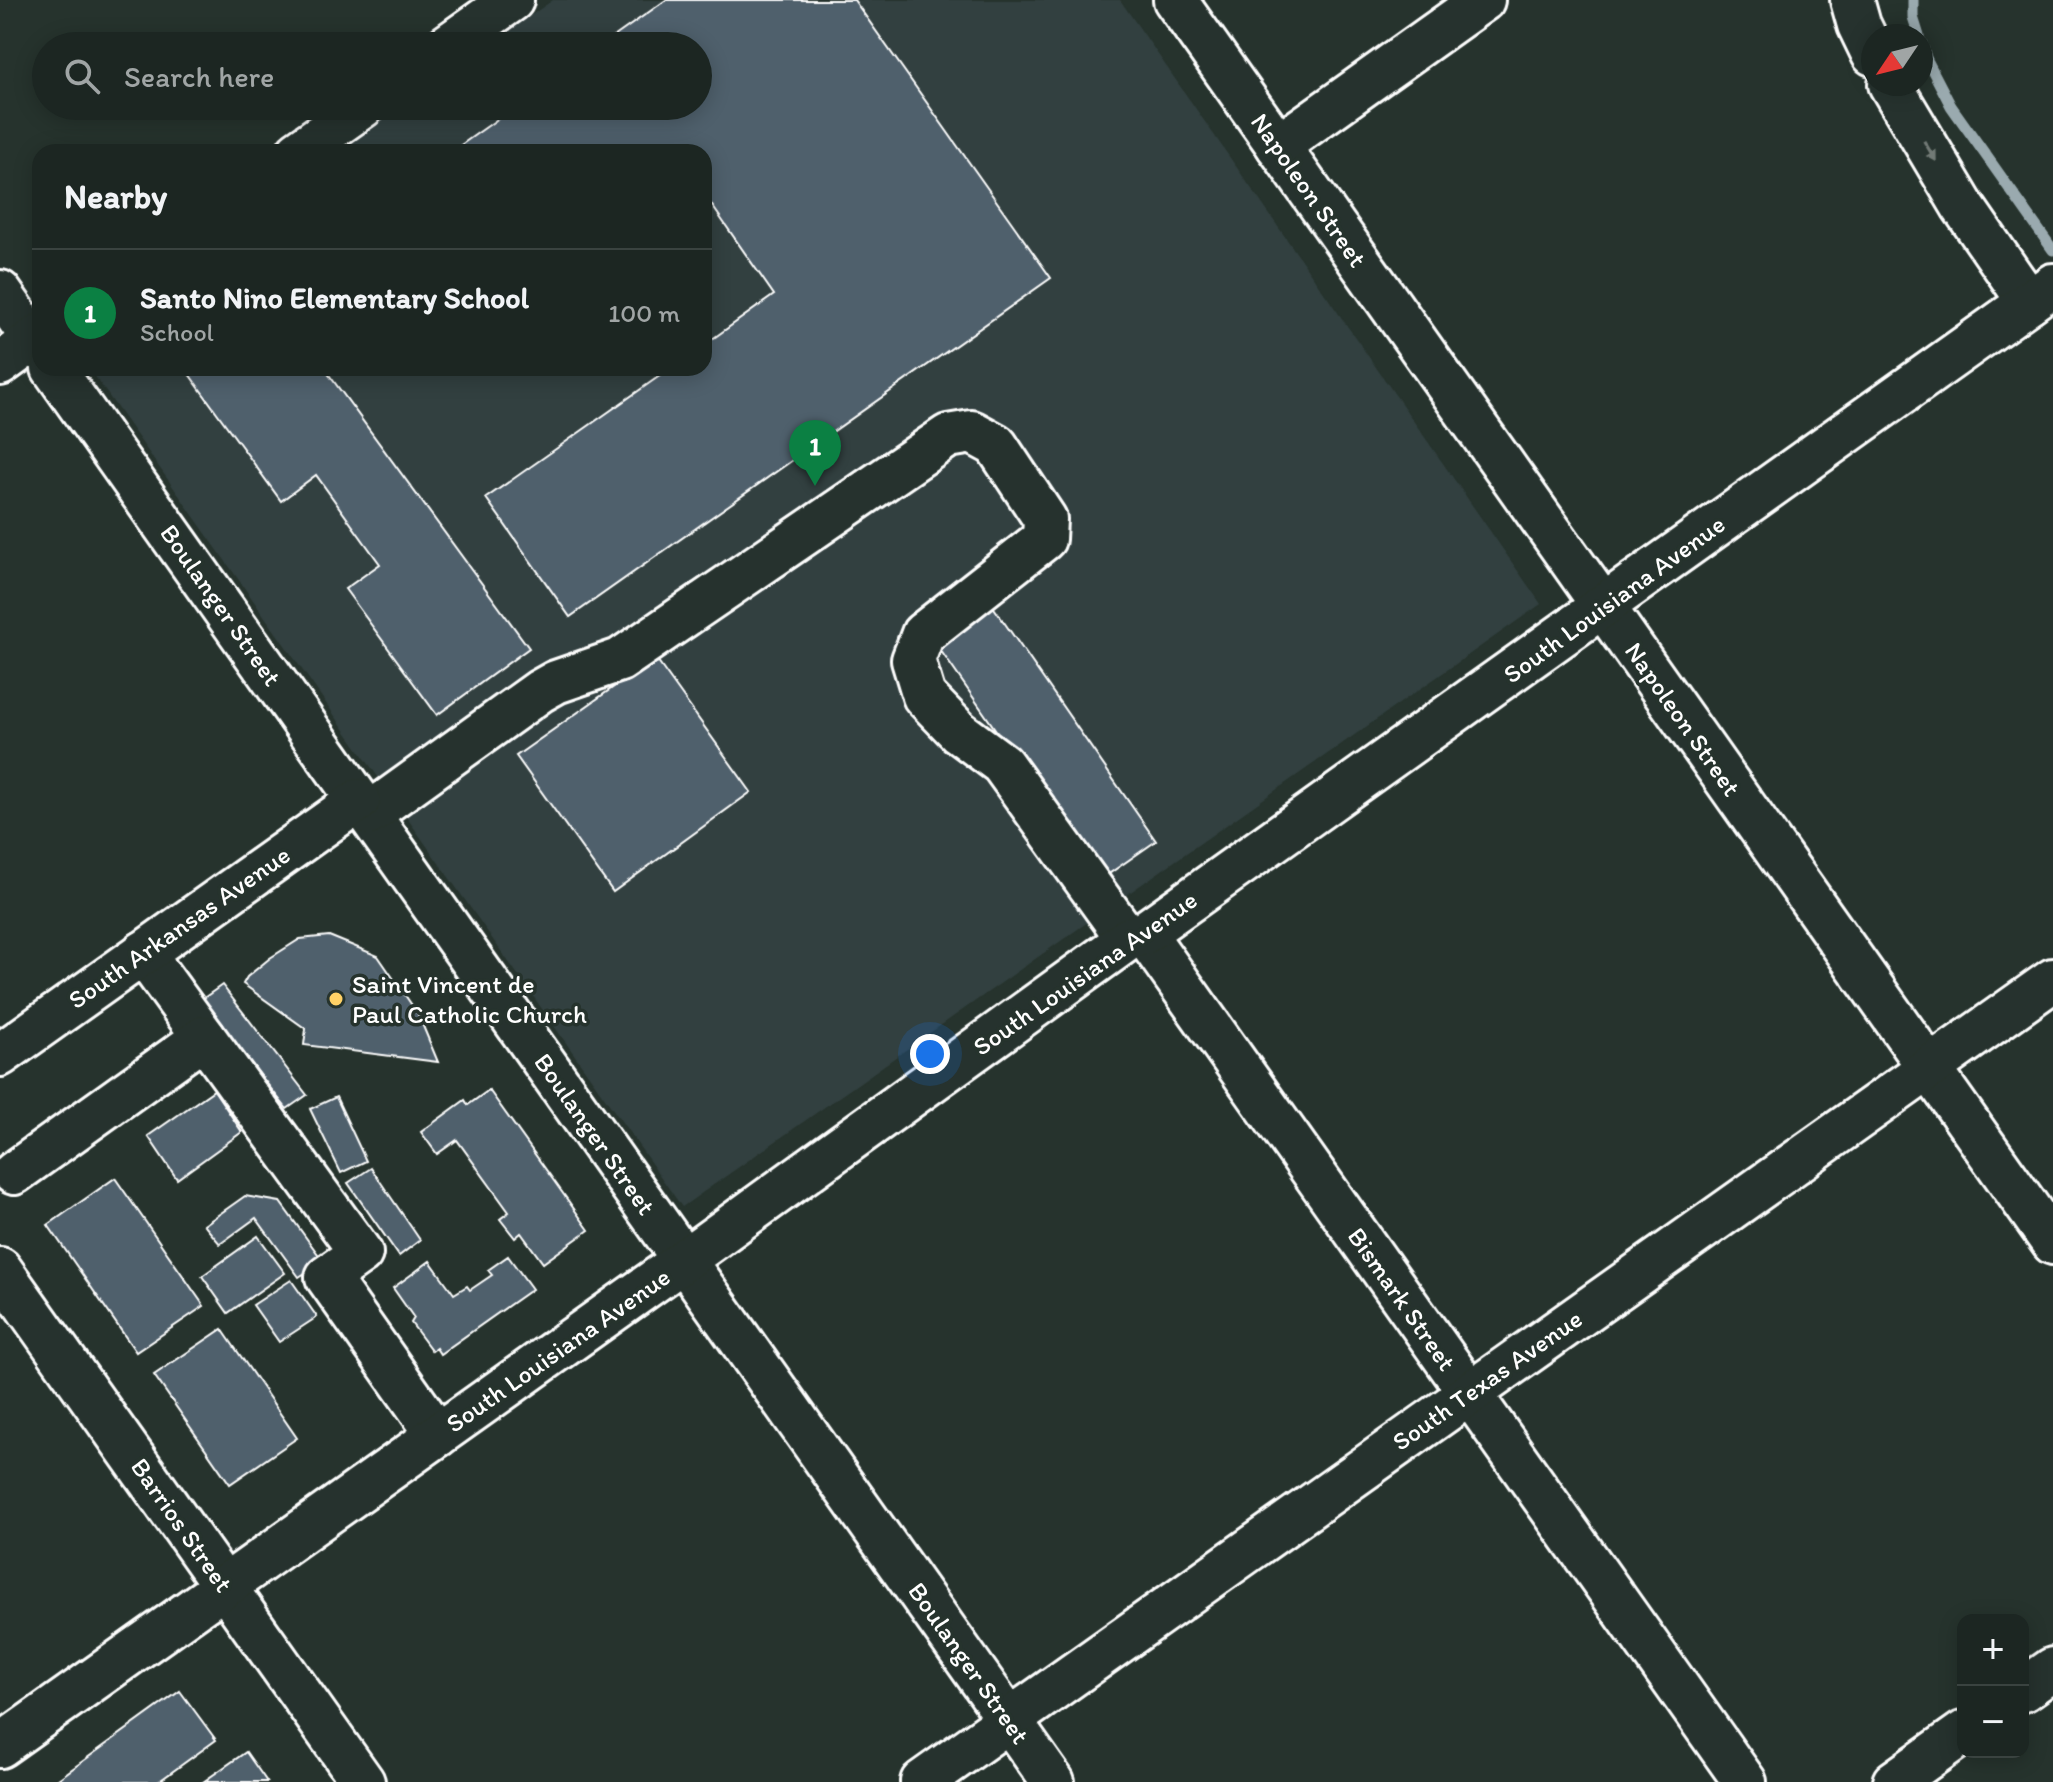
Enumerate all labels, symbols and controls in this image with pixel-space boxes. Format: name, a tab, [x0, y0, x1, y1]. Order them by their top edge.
north arrow	[1861, 24, 1933, 96]
search box	[32, 32, 712, 120]
icon: search	[60, 54, 104, 98]
text: Search here	[124, 58, 274, 95]
street label: Napoleon Street	[1244, 107, 1374, 273]
one-way arrow	[1923, 140, 1937, 162]
text: Nearby	[64, 176, 167, 217]
text: Santo Nino Elementary School	[140, 279, 529, 316]
text: 1	[84, 297, 96, 329]
text: 100 m	[608, 297, 680, 329]
text: School	[140, 316, 214, 348]
pin: 1	[789, 420, 841, 486]
street label: South Louisiana Avenue	[1497, 508, 1731, 690]
street label: Boulanger Street	[153, 518, 289, 692]
street label: Napoleon Street	[1618, 636, 1748, 802]
street label: South Arkansas Avenue	[62, 838, 296, 1016]
street label: South Louisiana Avenue	[967, 884, 1203, 1062]
place label: Saint Vincent de Paul Catholic Church	[352, 968, 587, 1030]
marker: Saint Vincent de Paul Catholic Church	[327, 990, 345, 1008]
your location	[910, 1034, 950, 1074]
street label: Boulanger Street	[527, 1047, 663, 1221]
street label: Bismark Street	[1341, 1221, 1463, 1377]
street label: South Louisiana Avenue	[440, 1261, 676, 1439]
street label: South Texas Avenue	[1386, 1302, 1588, 1458]
street label: Barrios Street	[124, 1452, 240, 1598]
street label: Boulanger Street	[901, 1576, 1037, 1750]
map controls	[1957, 1614, 2029, 1758]
button: +	[1957, 1614, 2029, 1686]
button: −	[1957, 1686, 2029, 1758]

